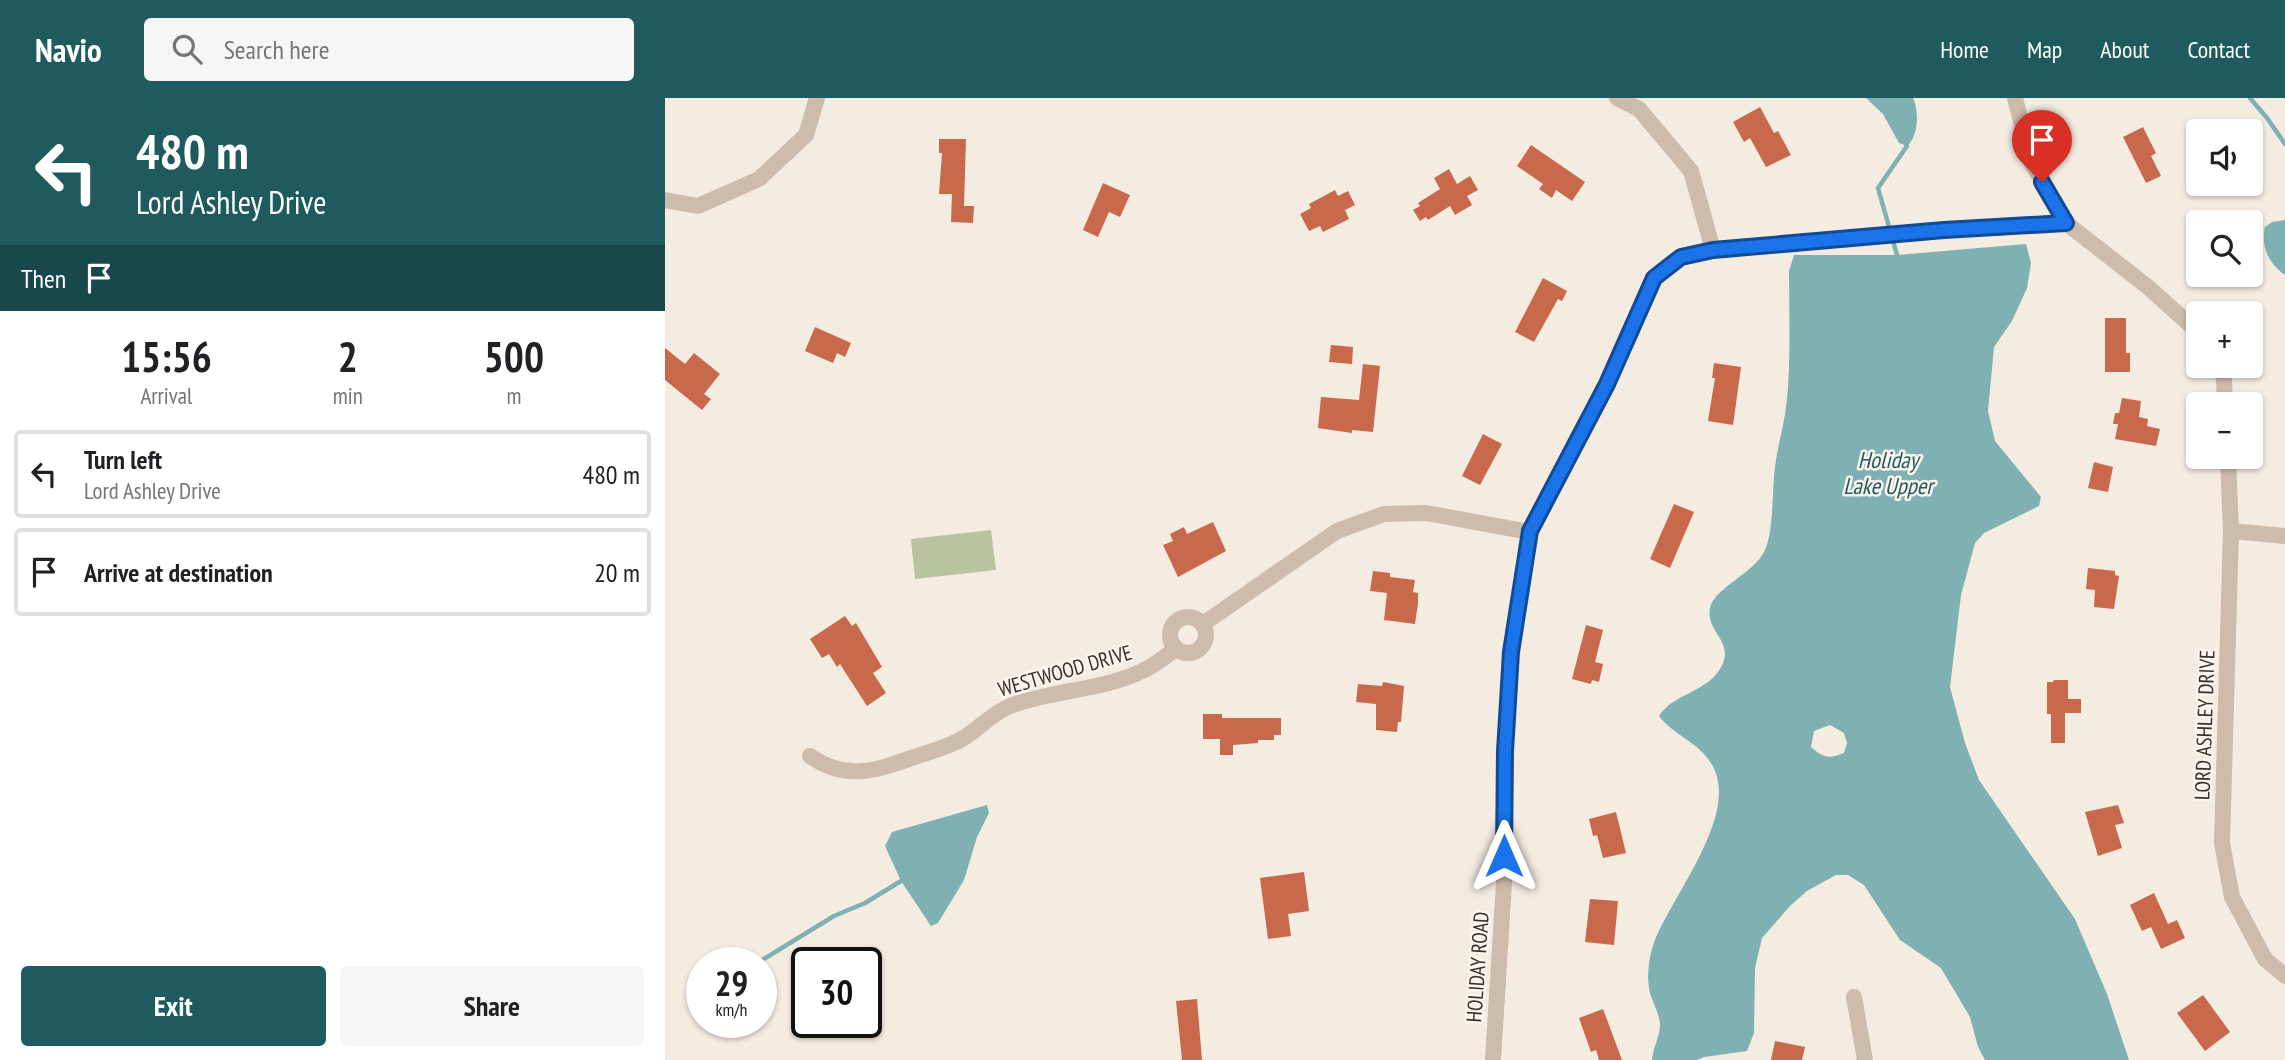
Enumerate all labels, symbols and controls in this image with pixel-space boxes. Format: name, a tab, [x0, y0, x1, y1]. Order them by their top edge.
search box	[144, 18, 634, 81]
text: Navio	[35, 28, 102, 71]
icon: search	[168, 30, 206, 68]
text: Search here	[224, 33, 329, 66]
text: Home	[1940, 34, 1989, 65]
text: Map	[2027, 34, 2062, 65]
text: About	[2100, 34, 2149, 65]
text: Contact	[2187, 34, 2250, 65]
pin	[2012, 110, 2072, 182]
text: 480 m	[136, 119, 249, 183]
map controls	[2186, 119, 2263, 469]
button: sound	[2186, 119, 2263, 196]
icon: arrive	[2023, 121, 2061, 159]
icon: left	[21, 126, 112, 217]
text: Lord Ashley Drive	[136, 181, 326, 223]
button: search	[2186, 210, 2263, 287]
icon: arrive	[80, 259, 118, 297]
text: Then	[21, 262, 66, 295]
button: +	[2186, 301, 2263, 378]
text: 15:56	[121, 329, 212, 384]
text: 2	[338, 329, 358, 384]
text: 500	[484, 329, 544, 384]
text: Arrival	[140, 381, 192, 410]
text: min	[333, 381, 363, 410]
text: m	[506, 381, 521, 410]
button: −	[2186, 392, 2263, 469]
text: Turn left	[84, 443, 162, 476]
water label: Holiday Lake Upper	[1843, 445, 1936, 500]
icon: left	[25, 455, 63, 493]
text: 480 m	[582, 458, 640, 491]
text: Lord Ashley Drive	[84, 476, 221, 505]
icon: arrive	[25, 553, 63, 591]
text: Arrive at destination	[84, 556, 273, 589]
text: 20 m	[594, 556, 640, 589]
street label: WESTWOOD DRIVE	[995, 638, 1135, 703]
street label: LORD ASHLEY DRIVE	[2188, 649, 2221, 801]
position arrow	[1467, 819, 1541, 893]
street label: HOLIDAY ROAD	[1460, 911, 1495, 1023]
speed limit sign: 30	[791, 947, 882, 1038]
text: 29	[715, 960, 748, 1006]
button: Exit	[21, 966, 326, 1046]
button: Share	[340, 966, 644, 1046]
text: km/h	[716, 998, 747, 1021]

